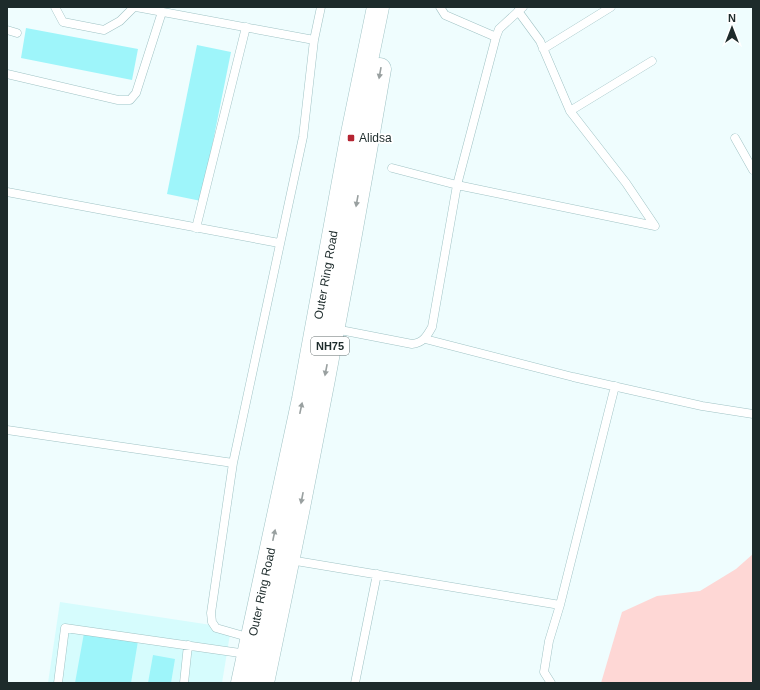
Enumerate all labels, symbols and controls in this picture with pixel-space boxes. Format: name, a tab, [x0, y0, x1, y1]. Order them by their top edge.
north arrow	[712, 8, 752, 48]
text: N	[728, 12, 736, 24]
one-way arrow	[376, 67, 382, 79]
place label: Alidsa	[359, 131, 392, 145]
marker: Alidsa	[346, 133, 356, 143]
one-way arrow	[354, 195, 360, 207]
street label: Outer Ring Road	[311, 229, 341, 321]
road number: NH75	[311, 337, 349, 355]
one-way arrow	[322, 364, 328, 376]
one-way arrow	[298, 402, 304, 414]
one-way arrow	[298, 492, 304, 504]
one-way arrow	[271, 529, 277, 541]
street label: Outer Ring Road	[246, 547, 278, 637]

